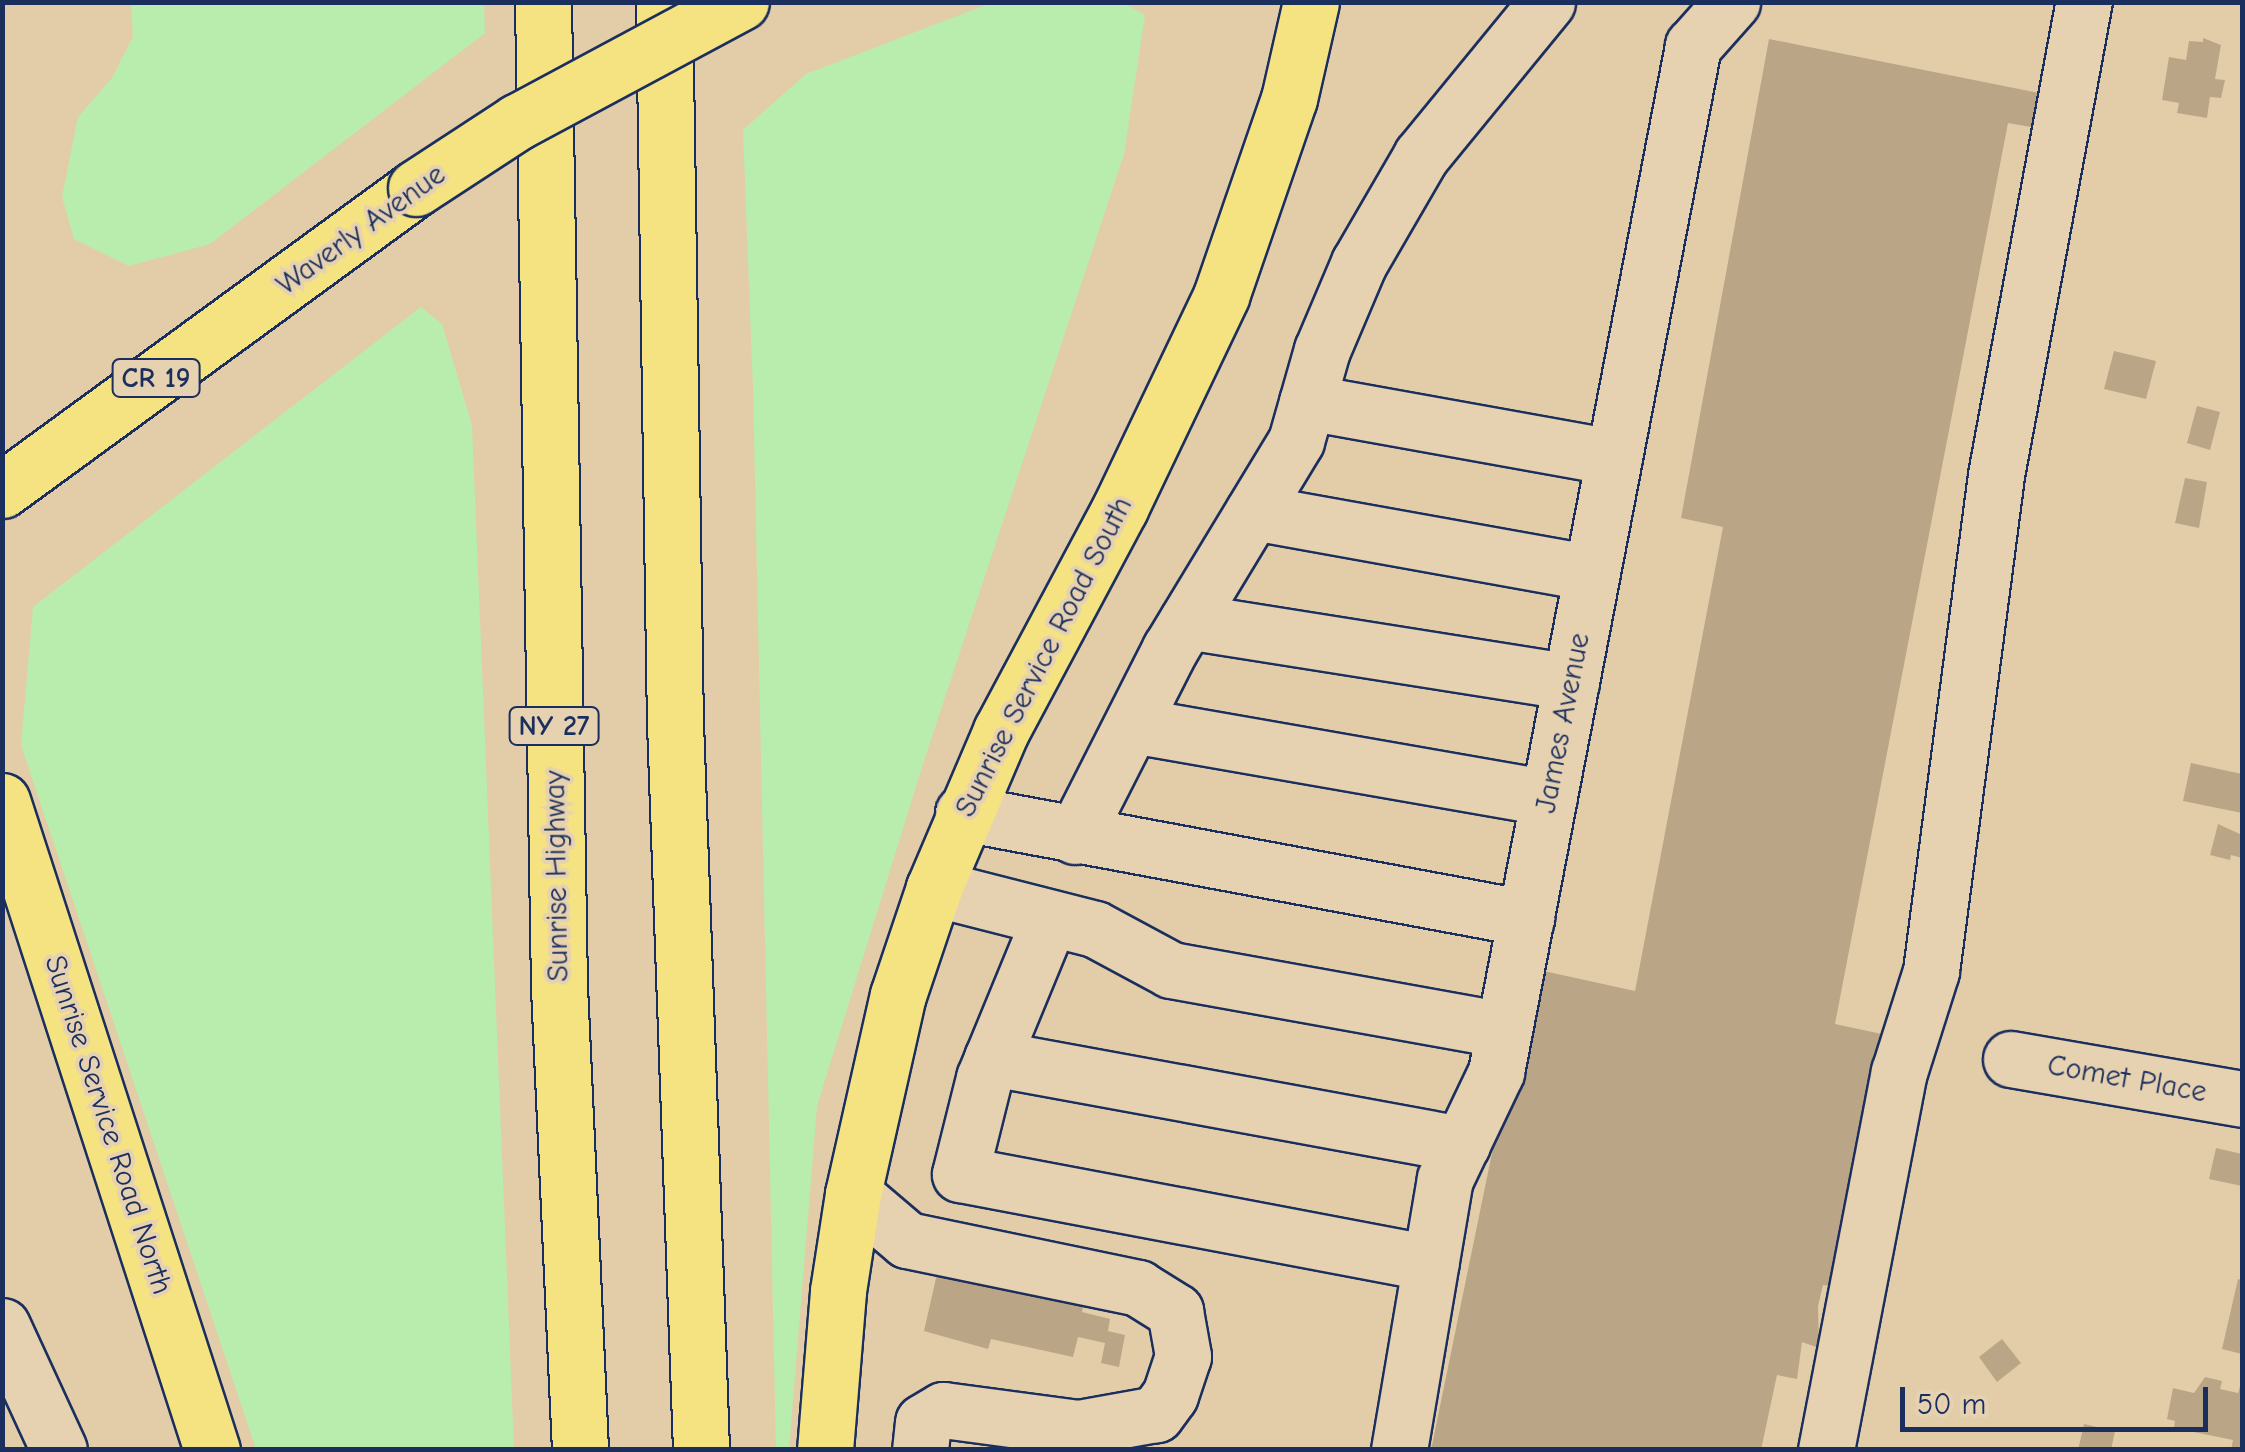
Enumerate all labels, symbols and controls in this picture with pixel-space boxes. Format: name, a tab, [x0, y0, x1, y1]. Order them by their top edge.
street label: Waverly Avenue	[270, 157, 452, 303]
road number: CR 19	[111, 355, 201, 401]
street label: Sunrise Service Road South	[948, 491, 1140, 823]
street label: James Avenue	[1528, 630, 1598, 816]
road number: NY 27	[506, 703, 602, 749]
street label: Sunrise Highway	[537, 770, 577, 982]
street label: Sunrise Service Road North	[36, 951, 180, 1299]
street label: Comet Place	[2045, 1047, 2209, 1111]
scale bar	[1905, 1367, 2212, 1429]
text: 50 m	[1917, 1387, 1986, 1422]

